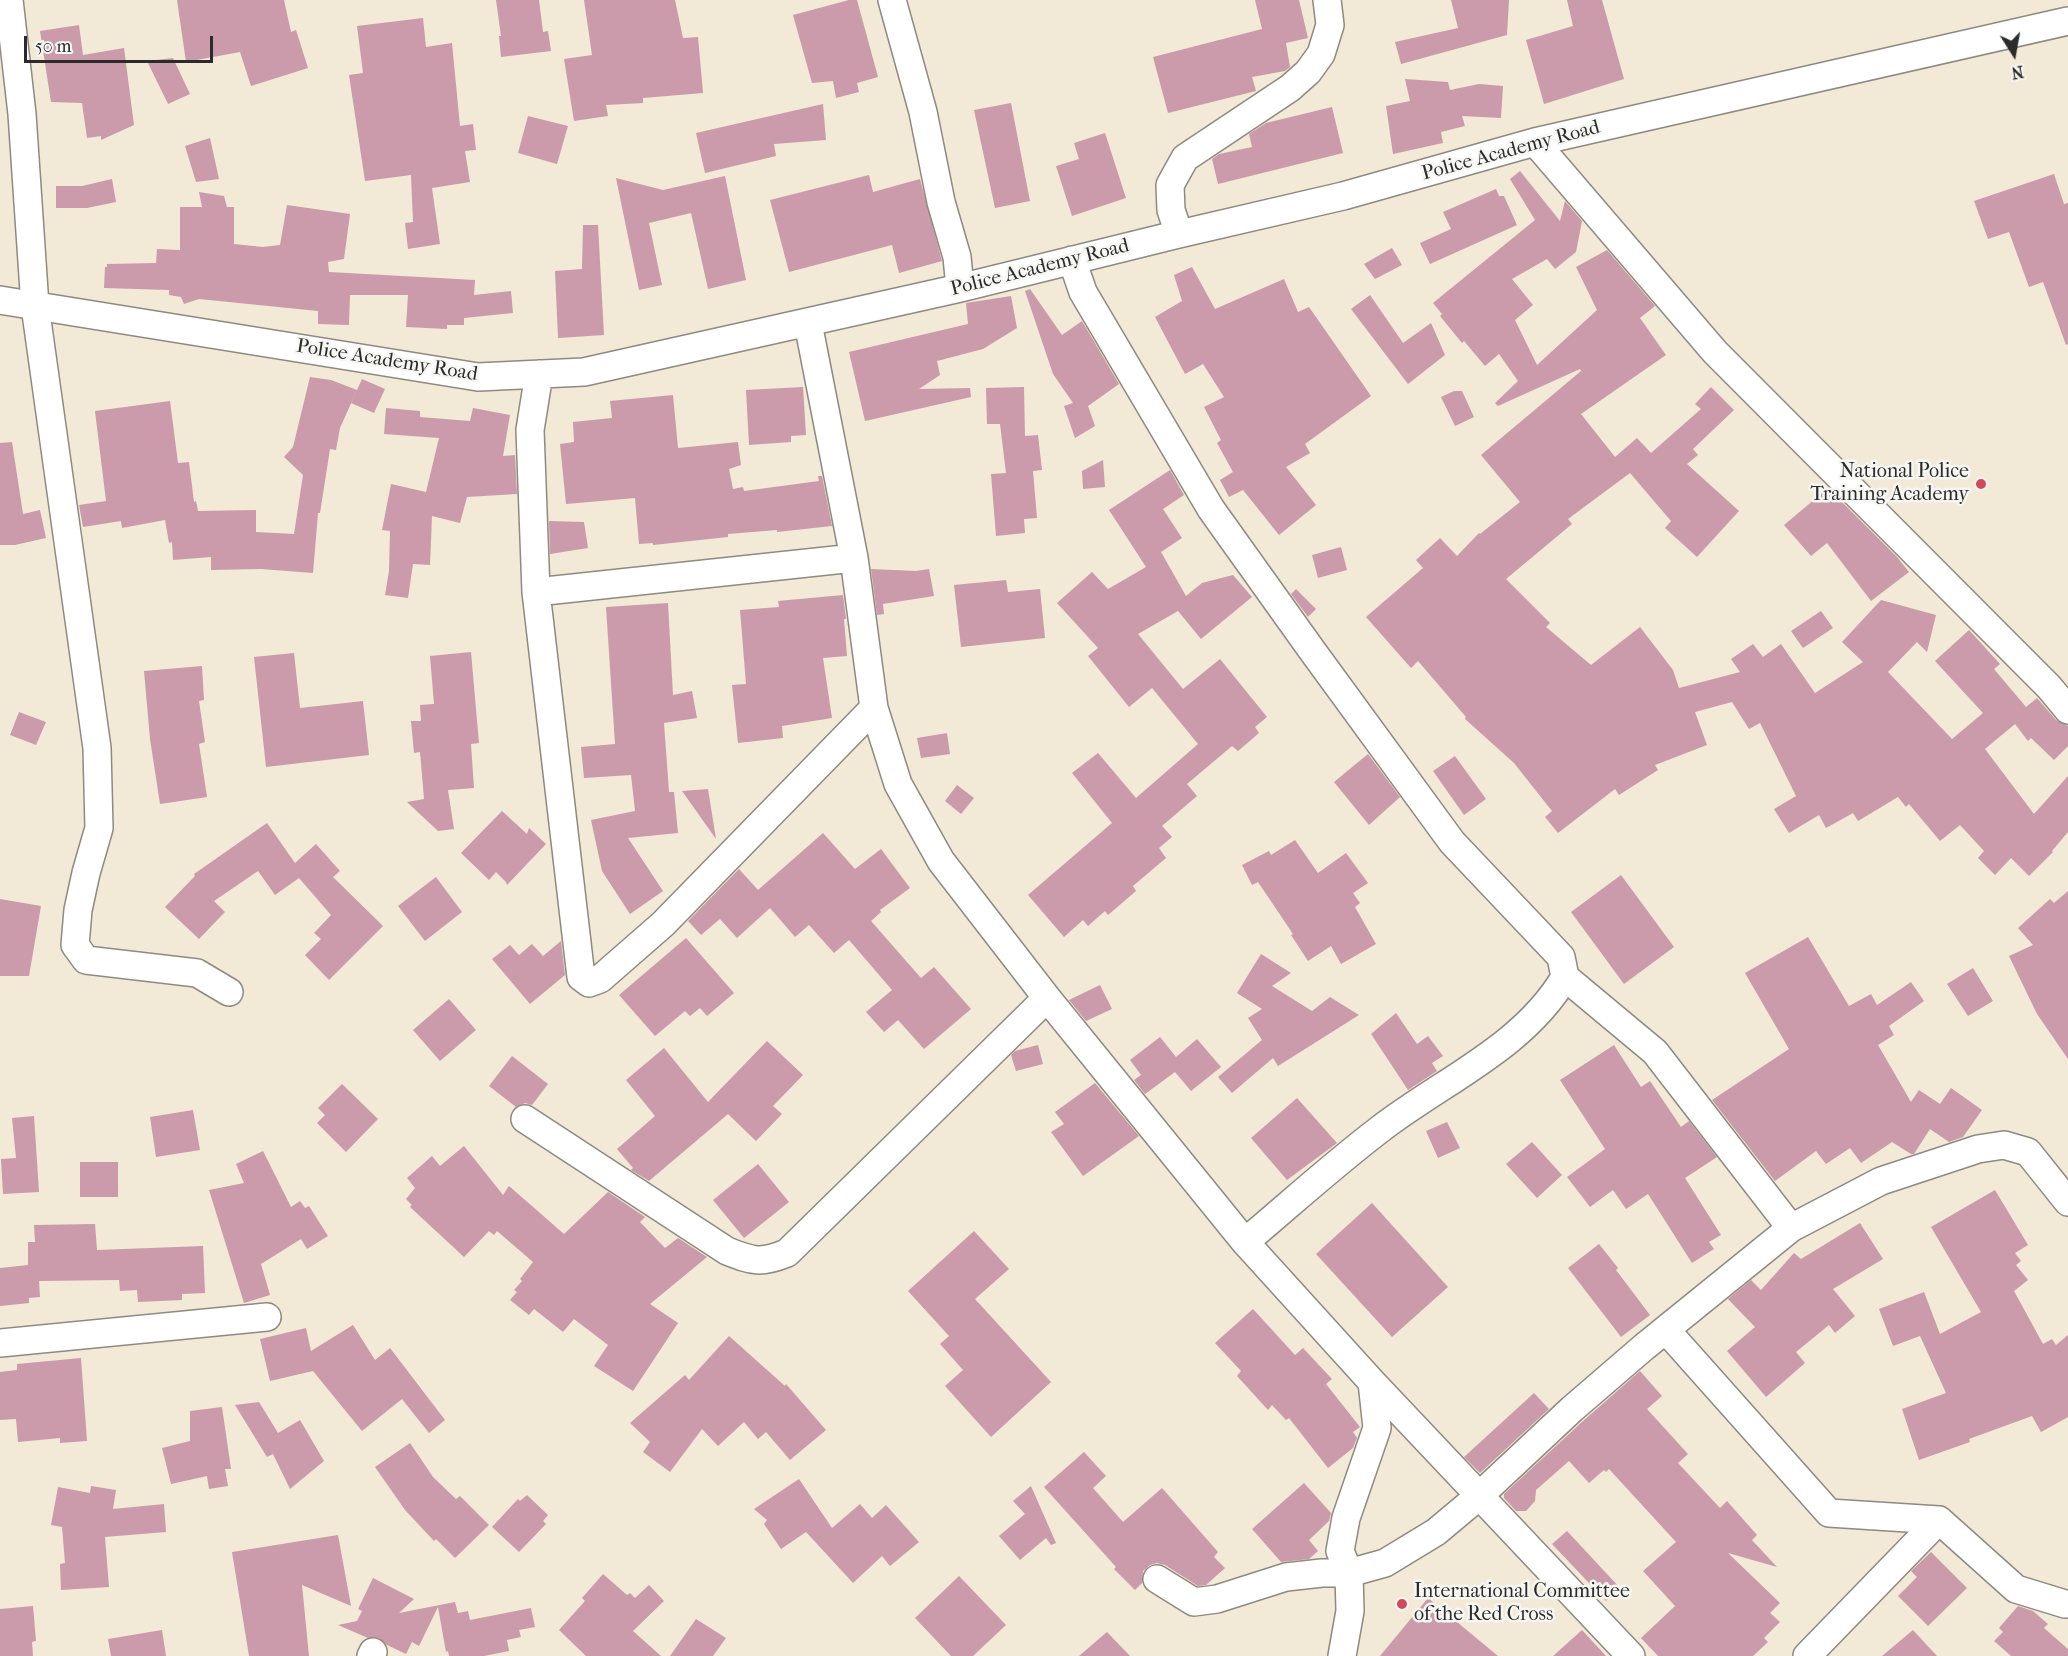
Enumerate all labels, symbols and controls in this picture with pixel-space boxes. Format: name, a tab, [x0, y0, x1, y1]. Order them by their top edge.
scale bar	[27, 24, 216, 62]
north arrow	[1984, 24, 2044, 84]
text: 50 m	[35, 36, 71, 57]
text: N	[2010, 62, 2025, 83]
street label: Police Academy Road	[1419, 116, 1603, 186]
street label: Police Academy Road	[948, 234, 1132, 302]
street label: Police Academy Road	[295, 335, 479, 387]
place label: National Police Training Academy	[1811, 460, 1969, 507]
marker: National Police Training Academy	[1974, 477, 1988, 491]
place label: International Committee of the Red Cross	[1414, 1580, 1630, 1627]
marker: International Committee of the Red Cross	[1395, 1597, 1409, 1611]

